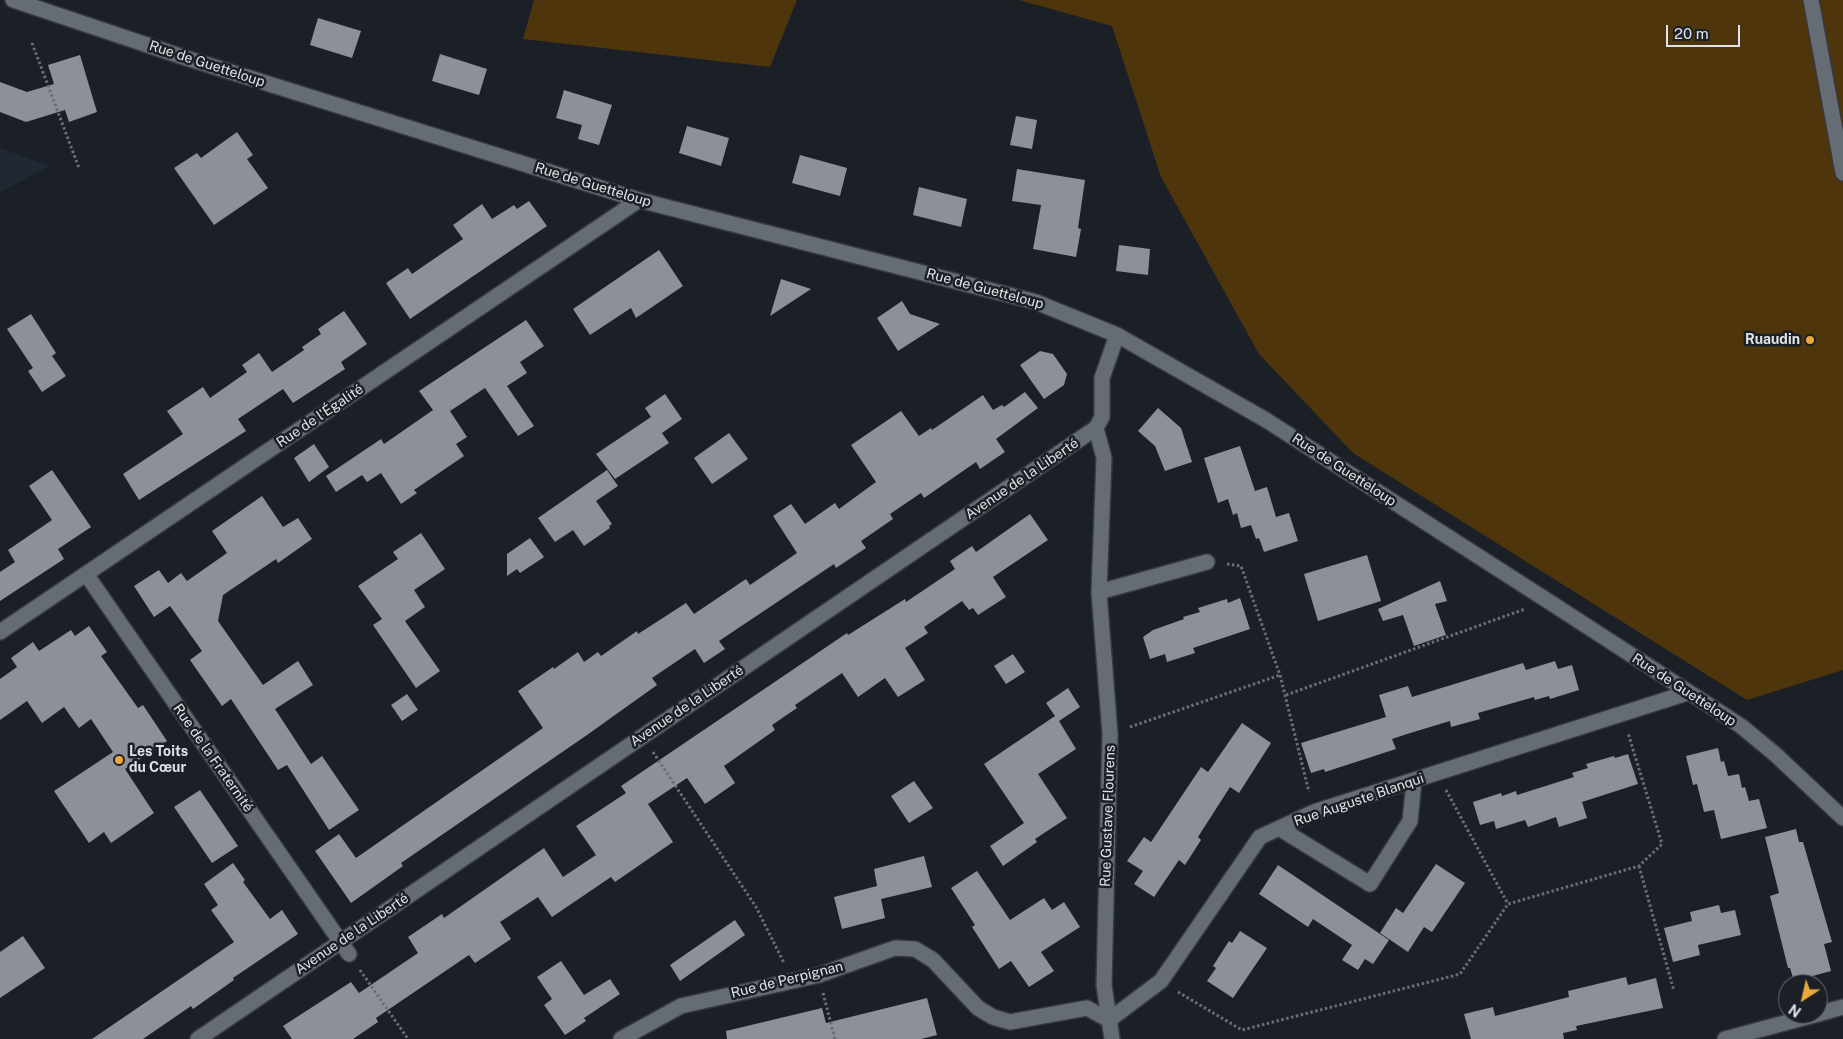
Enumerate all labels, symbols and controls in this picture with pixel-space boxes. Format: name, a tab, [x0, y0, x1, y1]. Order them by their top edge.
scale bar	[1668, 15, 1742, 47]
text: 20 m	[1674, 25, 1709, 42]
street label: Rue de Guetteloup	[147, 37, 267, 91]
street label: Rue de Guetteloup	[533, 159, 653, 211]
street label: Rue de Guetteloup	[924, 265, 1046, 313]
place label: Ruaudin	[1745, 332, 1800, 348]
marker: Ruaudin	[1804, 334, 1816, 346]
street label: Rue de l'Égalité	[273, 381, 367, 451]
street label: Rue de Guetteloup	[1289, 430, 1399, 510]
street label: Avenue de la Liberté	[962, 435, 1082, 523]
street label: Rue de Guetteloup	[1629, 650, 1739, 730]
street label: Avenue de la Liberté	[627, 662, 747, 750]
street label: Rue de la Fraternité	[169, 701, 257, 815]
place label: Les Toits du Cœur	[129, 744, 188, 776]
street label: Rue Gustave Flourens	[1097, 745, 1119, 887]
marker: Les Toits du Cœur	[113, 754, 125, 766]
street label: Rue Auguste Blanqui	[1292, 770, 1426, 830]
street label: Avenue de la Liberté	[292, 890, 412, 978]
street label: Rue de Perpignan	[729, 958, 845, 1002]
north arrow	[1778, 974, 1828, 1024]
text: N	[1786, 1001, 1804, 1020]

